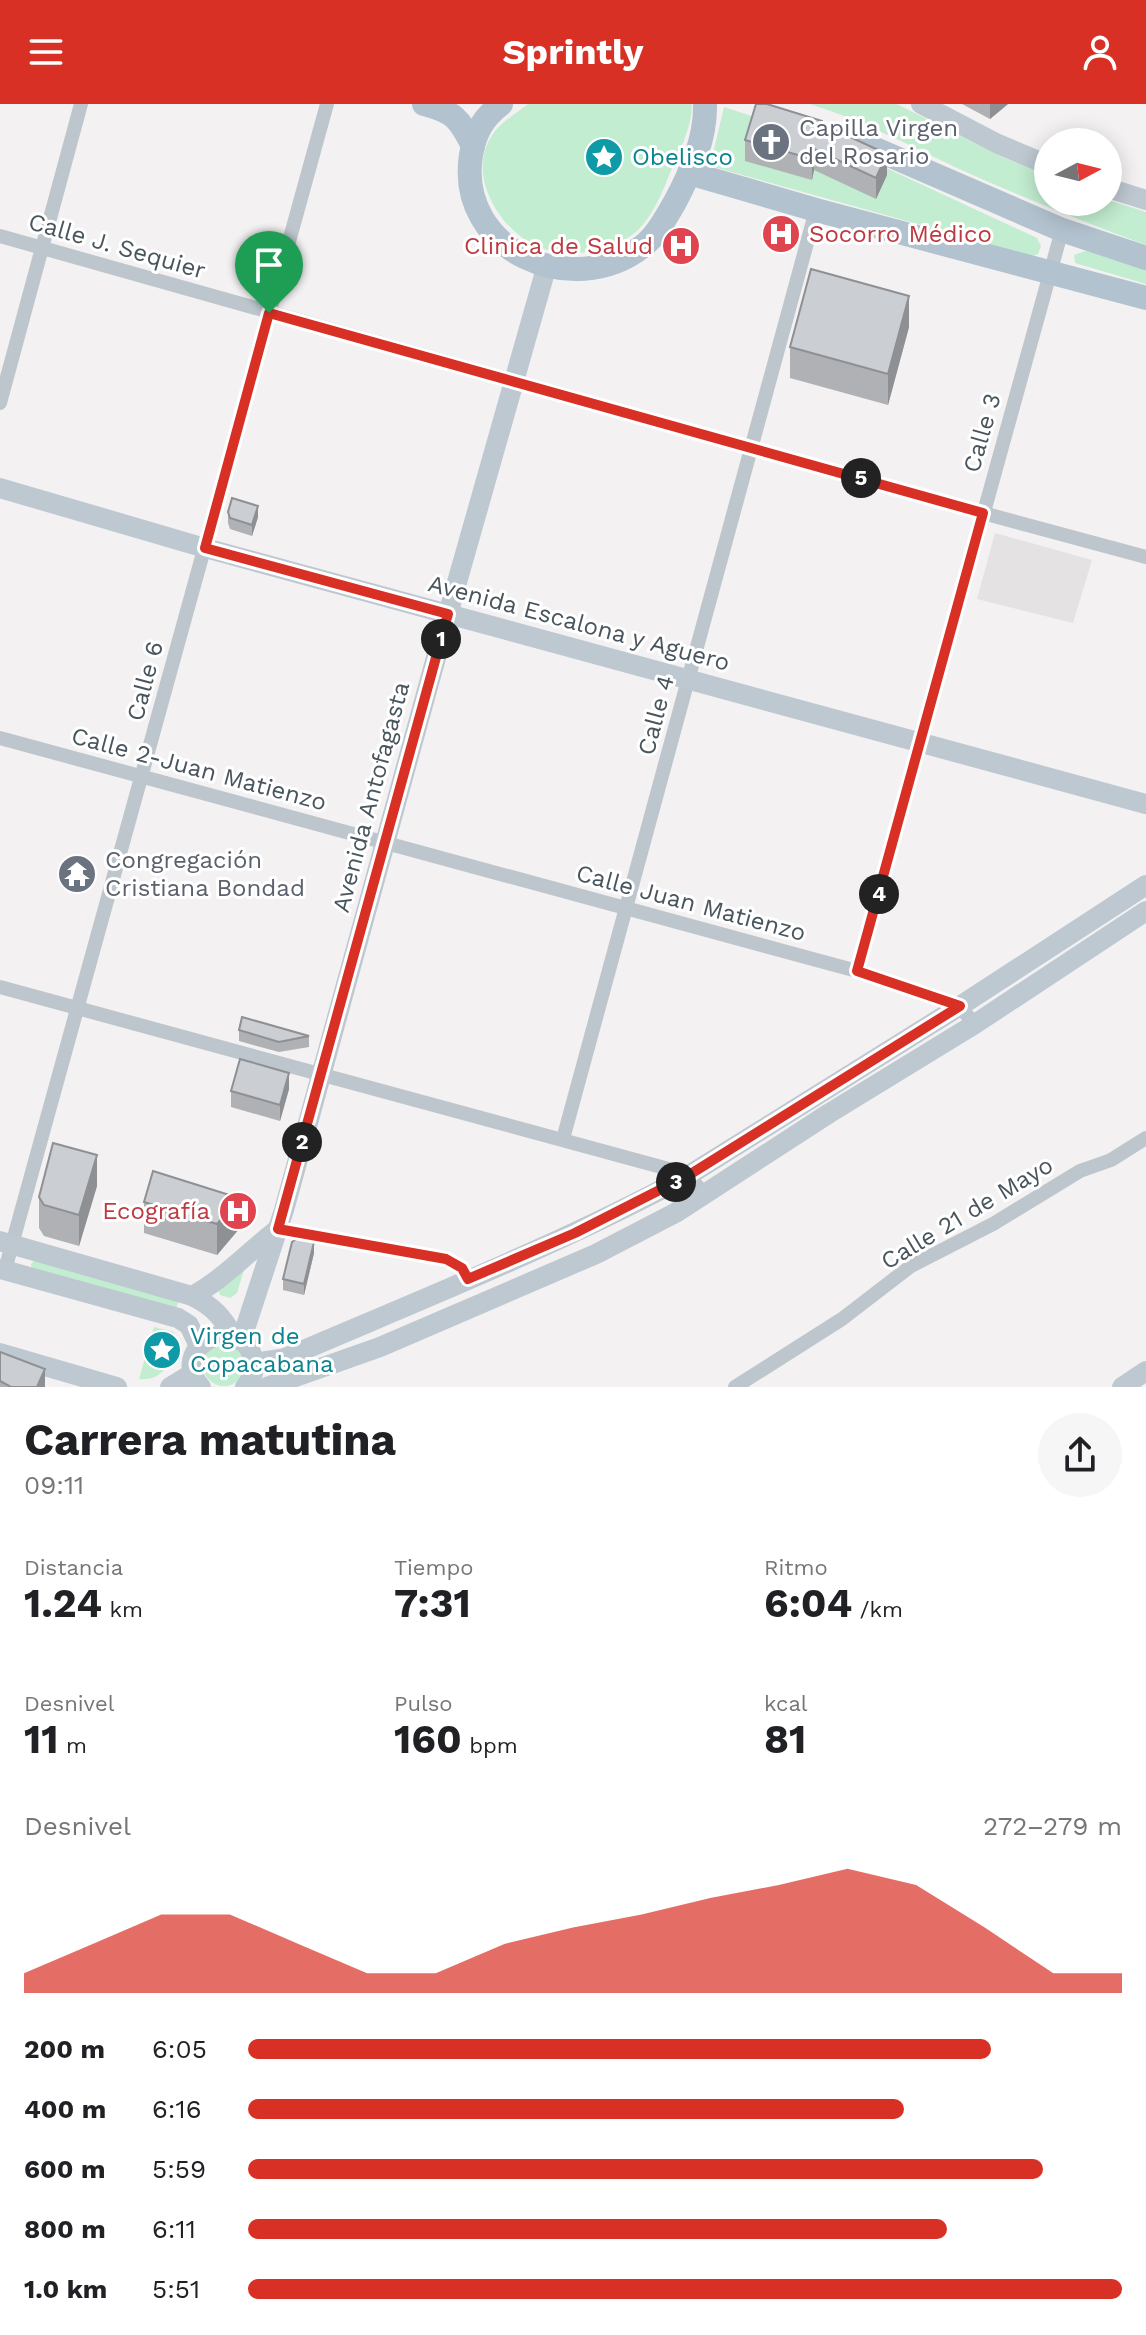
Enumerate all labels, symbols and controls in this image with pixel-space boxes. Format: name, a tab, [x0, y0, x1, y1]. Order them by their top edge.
icon: menu	[24, 30, 68, 74]
icon: person	[1078, 30, 1122, 74]
text: Sprintly	[502, 31, 644, 73]
place label: Capilla Virgen del Rosario	[799, 114, 958, 170]
church icon: Capilla Virgen del Rosario	[750, 121, 792, 163]
north arrow	[1034, 128, 1122, 216]
map controls	[1034, 128, 1122, 216]
place icon: Obelisco	[583, 136, 625, 178]
place label: Obelisco	[632, 143, 733, 171]
street label: Calle J. Sequier	[25, 207, 209, 285]
hospital icon: Socorro Médico	[760, 213, 802, 255]
place label: Socorro Médico	[809, 220, 992, 248]
hospital icon: Clinica de Salud	[660, 225, 702, 267]
pin	[235, 231, 303, 313]
place label: Clinica de Salud	[464, 232, 653, 260]
icon: arrive	[247, 243, 291, 287]
street label: Calle 3	[957, 390, 1007, 476]
pin: 5	[841, 458, 881, 498]
text: 5	[855, 465, 867, 490]
street label: Avenida Escalona y Aguero	[425, 569, 733, 677]
pin: 1	[421, 619, 461, 659]
text: 1	[436, 626, 446, 651]
street label: Calle 6	[121, 638, 169, 724]
street label: Calle 4	[632, 672, 680, 758]
street label: Avenida Antofagasta	[327, 679, 415, 915]
street label: Calle 2-Juan Matienzo	[68, 721, 330, 817]
place label: Congregación Cristiana Bondad	[105, 846, 305, 902]
temple icon: Congregación Cristiana Bondad	[56, 853, 98, 895]
street label: Calle Juan Matienzo	[573, 859, 809, 947]
pin: 4	[859, 874, 899, 914]
text: 4	[872, 881, 886, 906]
pin: 2	[282, 1122, 322, 1162]
text: 2	[295, 1129, 309, 1154]
street label: Calle 21 de Mayo	[876, 1151, 1058, 1275]
pin: 3	[656, 1162, 696, 1202]
text: 3	[669, 1169, 683, 1194]
hospital icon: Ecografía	[217, 1190, 259, 1232]
place label: Ecografía	[102, 1197, 210, 1225]
place label: Virgen de Copacabana	[190, 1322, 334, 1378]
place icon: Virgen de Copacabana	[141, 1329, 183, 1371]
button: share	[1038, 1413, 1122, 1497]
text: Carrera matutina	[24, 1414, 396, 1466]
text: 09:11	[24, 1470, 84, 1500]
text: Distancia	[24, 1555, 123, 1580]
text: Tiempo	[394, 1555, 473, 1580]
text: Ritmo	[764, 1555, 828, 1580]
text: 1.24	[24, 1580, 102, 1627]
text: 7:31	[394, 1580, 471, 1627]
text: 6:04	[764, 1580, 852, 1627]
text: km	[102, 1597, 143, 1622]
text: /km	[852, 1597, 903, 1622]
text: Desnivel	[24, 1691, 115, 1716]
text: Pulso	[394, 1691, 453, 1716]
text: kcal	[764, 1691, 808, 1716]
text: 11	[24, 1716, 58, 1763]
text: 160	[394, 1716, 462, 1763]
text: 81	[764, 1716, 806, 1763]
text: m	[58, 1733, 87, 1758]
text: bpm	[462, 1733, 518, 1758]
text: Desnivel	[24, 1811, 131, 1841]
text: 272–279 m	[983, 1811, 1122, 1841]
text: 200 m	[24, 2034, 105, 2064]
text: 6:05	[152, 2034, 207, 2064]
text: 400 m	[24, 2094, 106, 2124]
text: 6:16	[152, 2094, 201, 2124]
text: 600 m	[24, 2154, 105, 2184]
text: 5:59	[152, 2154, 206, 2184]
text: 800 m	[24, 2214, 106, 2244]
text: 6:11	[152, 2214, 196, 2244]
text: 1.0 km	[24, 2274, 107, 2304]
text: 5:51	[152, 2274, 200, 2304]

